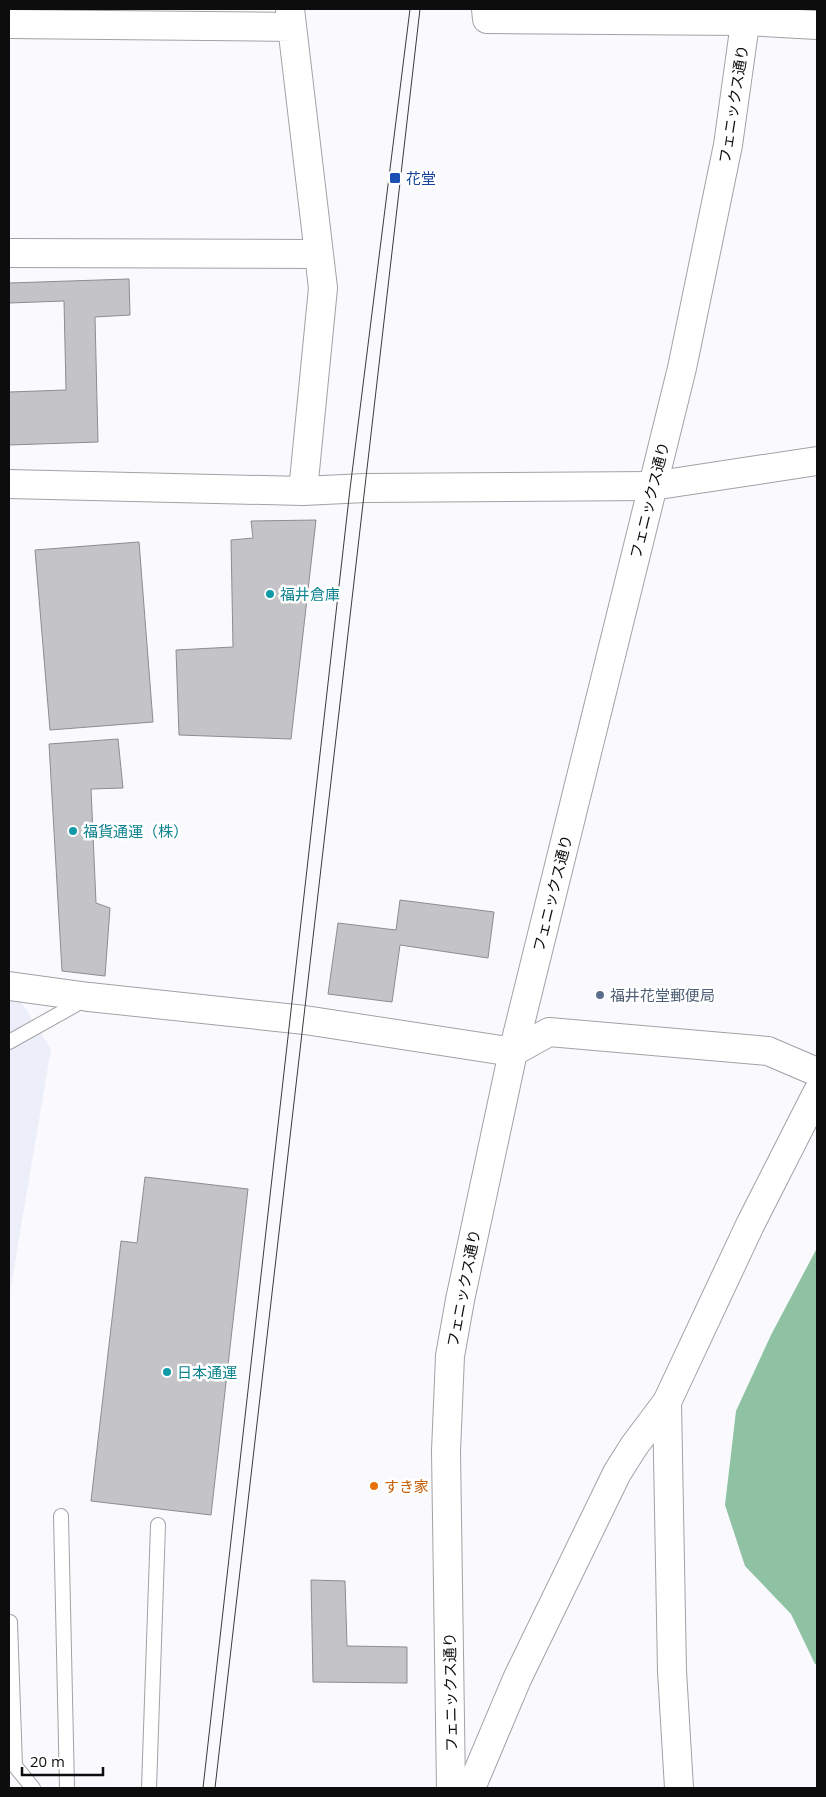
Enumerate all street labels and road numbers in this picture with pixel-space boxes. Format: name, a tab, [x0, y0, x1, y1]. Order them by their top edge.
street label: フェニックス通り	[714, 43, 752, 165]
street label: フェニックス通り	[625, 440, 673, 560]
street label: フェニックス通り	[528, 833, 576, 953]
street label: フェニックス通り	[442, 1227, 484, 1349]
street label: フェニックス通り	[439, 1632, 461, 1752]

